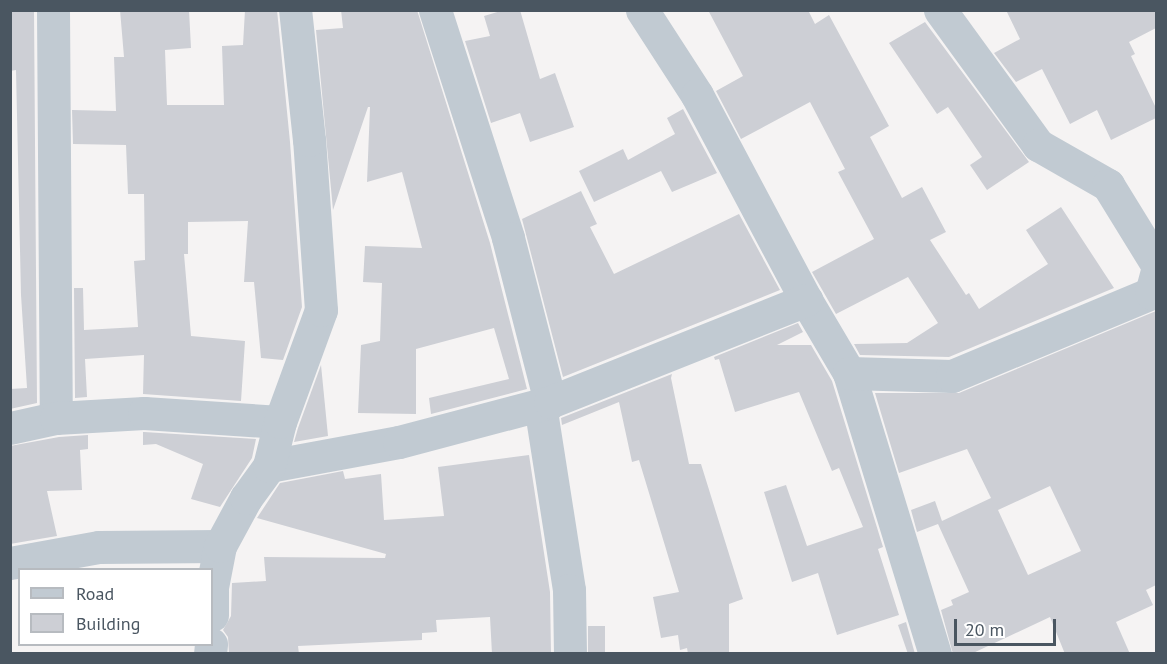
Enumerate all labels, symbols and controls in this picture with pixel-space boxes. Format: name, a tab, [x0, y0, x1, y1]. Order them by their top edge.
legend	[18, 568, 213, 646]
text: Road	[76, 582, 114, 605]
scale bar	[957, 607, 1059, 645]
text: Building	[76, 612, 140, 635]
text: 20 m	[965, 618, 1004, 641]

